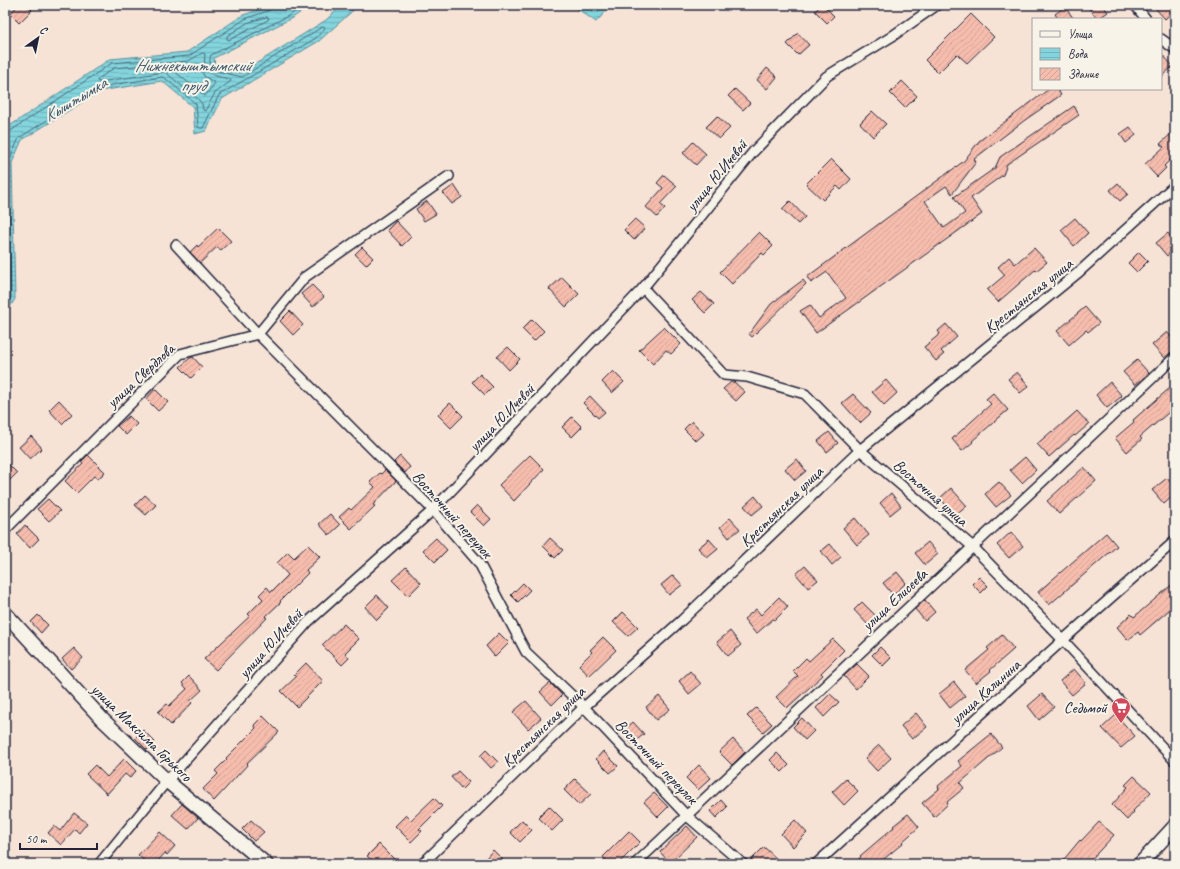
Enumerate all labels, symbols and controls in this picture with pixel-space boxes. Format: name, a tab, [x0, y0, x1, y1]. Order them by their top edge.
north arrow	[18, 18, 58, 58]
legend	[1032, 18, 1162, 90]
text: С	[37, 22, 51, 38]
text: Улица	[1068, 26, 1093, 42]
text: Вода	[1068, 46, 1089, 62]
water label: Нижнекыштымский пруд	[135, 55, 255, 96]
text: Здание	[1068, 66, 1099, 82]
water label: Кыштымка	[40, 72, 112, 126]
street label: улица Ю.Ичевой	[681, 135, 753, 216]
street label: Крестьянская улица	[980, 253, 1078, 338]
street label: улица Свердлова	[102, 338, 180, 413]
street label: улица Ю.Ичевой	[464, 379, 540, 457]
street label: Восточная улица	[889, 455, 973, 531]
street label: Крестьянская улица	[736, 461, 828, 551]
street label: Восточный переулок	[408, 467, 498, 564]
street label: улица Елисеева	[857, 564, 932, 636]
street label: улица Ю.Ичевой	[234, 604, 308, 683]
street label: улица Калинина	[946, 654, 1026, 729]
street label: улица Максима Горького	[86, 679, 197, 787]
street label: Крестьянская улица	[498, 681, 590, 771]
supermarket icon: Седьмой	[1110, 696, 1132, 724]
place label: Седьмой	[1064, 698, 1108, 718]
street label: Восточный переулок	[611, 715, 703, 810]
scale bar	[20, 825, 97, 851]
text: 50 m	[26, 831, 48, 847]

